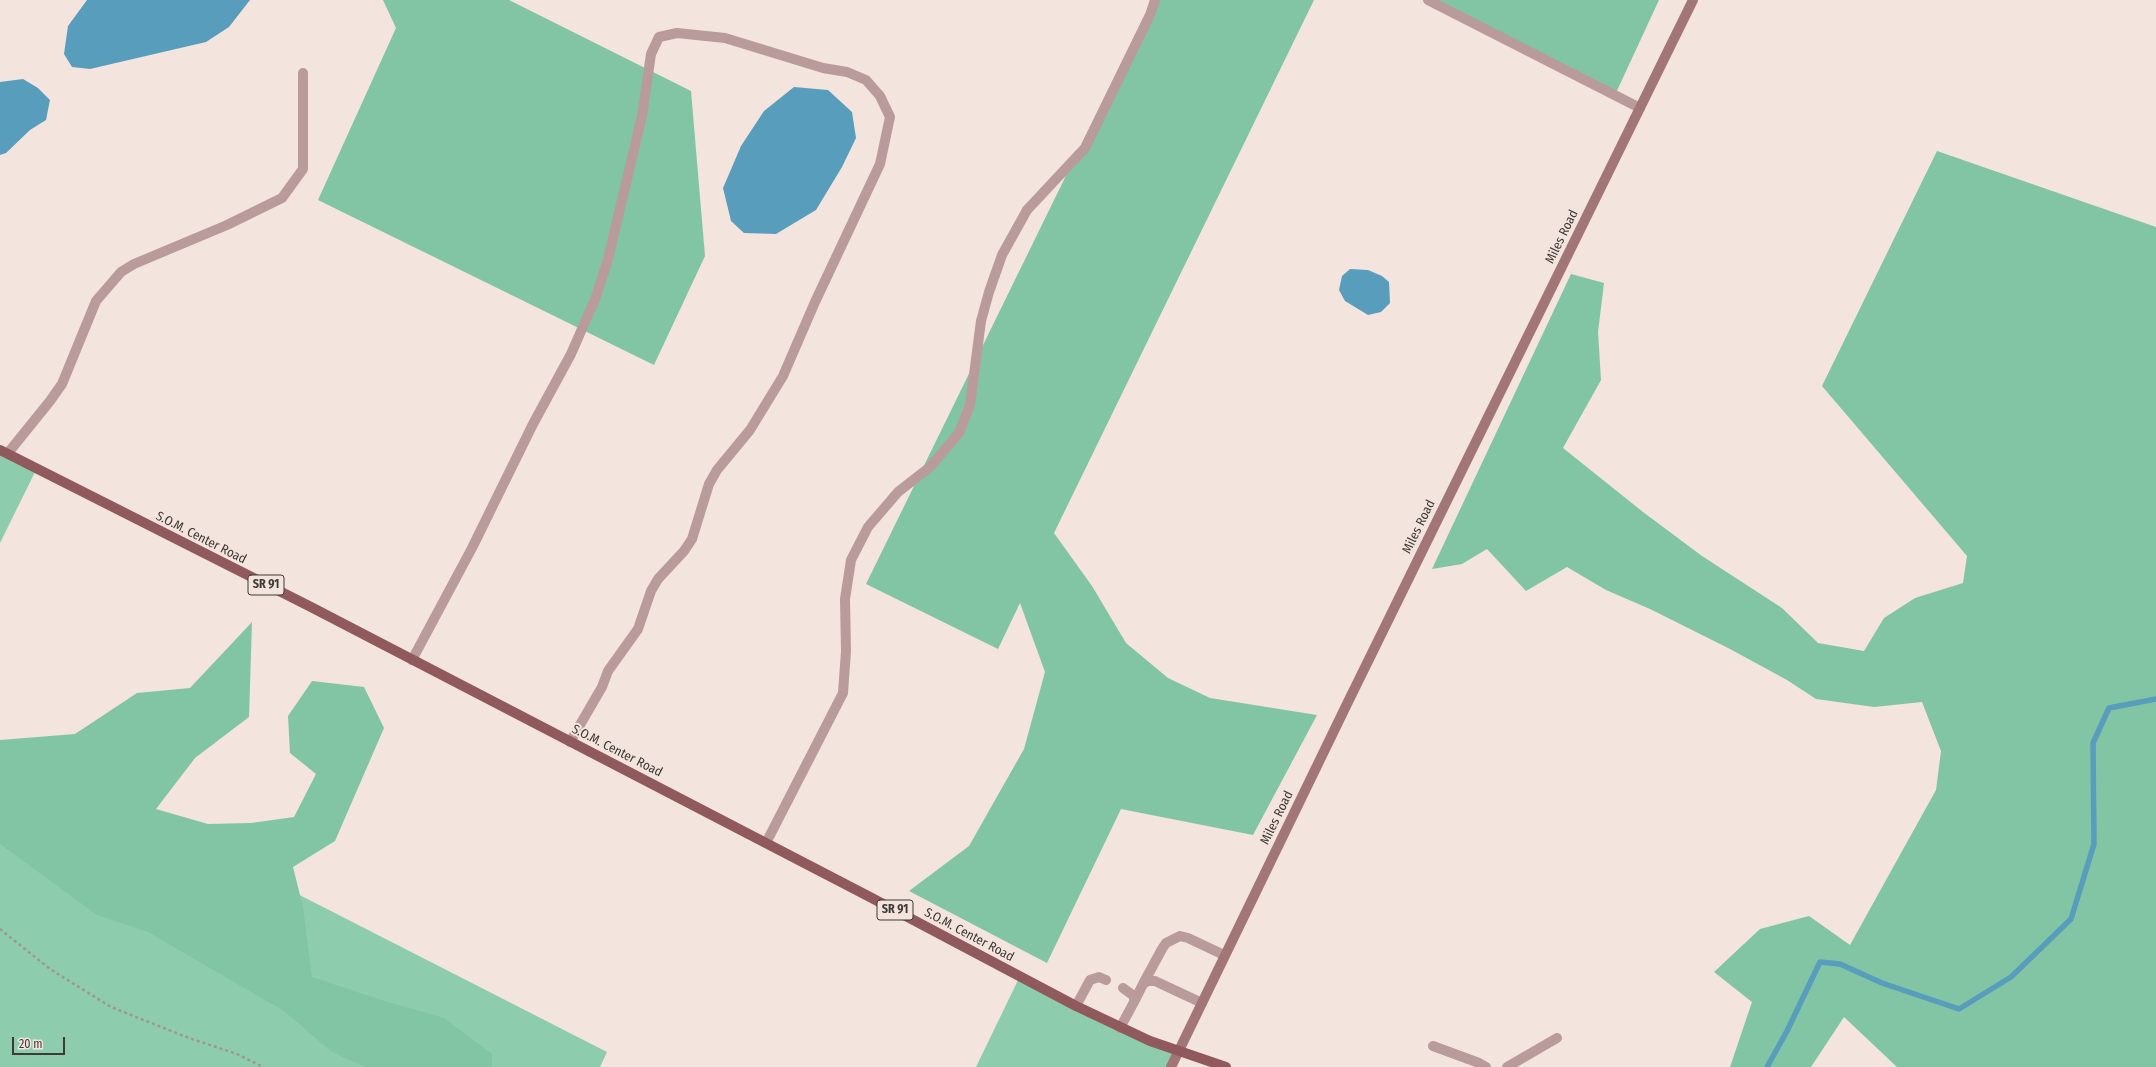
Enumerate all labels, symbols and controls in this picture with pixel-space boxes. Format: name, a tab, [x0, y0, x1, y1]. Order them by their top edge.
street label: Miles Road	[1542, 208, 1582, 266]
street label: Miles Road	[1399, 498, 1439, 556]
street label: S.O.M. Center Road	[153, 509, 249, 567]
road number: SR 91	[248, 575, 284, 595]
street label: S.O.M. Center Road	[569, 722, 665, 780]
street label: Miles Road	[1257, 789, 1297, 847]
road number: SR 91	[877, 900, 913, 920]
street label: S.O.M. Center Road	[922, 905, 1016, 965]
scale bar	[14, 1029, 67, 1055]
text: 20 m	[19, 1037, 43, 1051]

